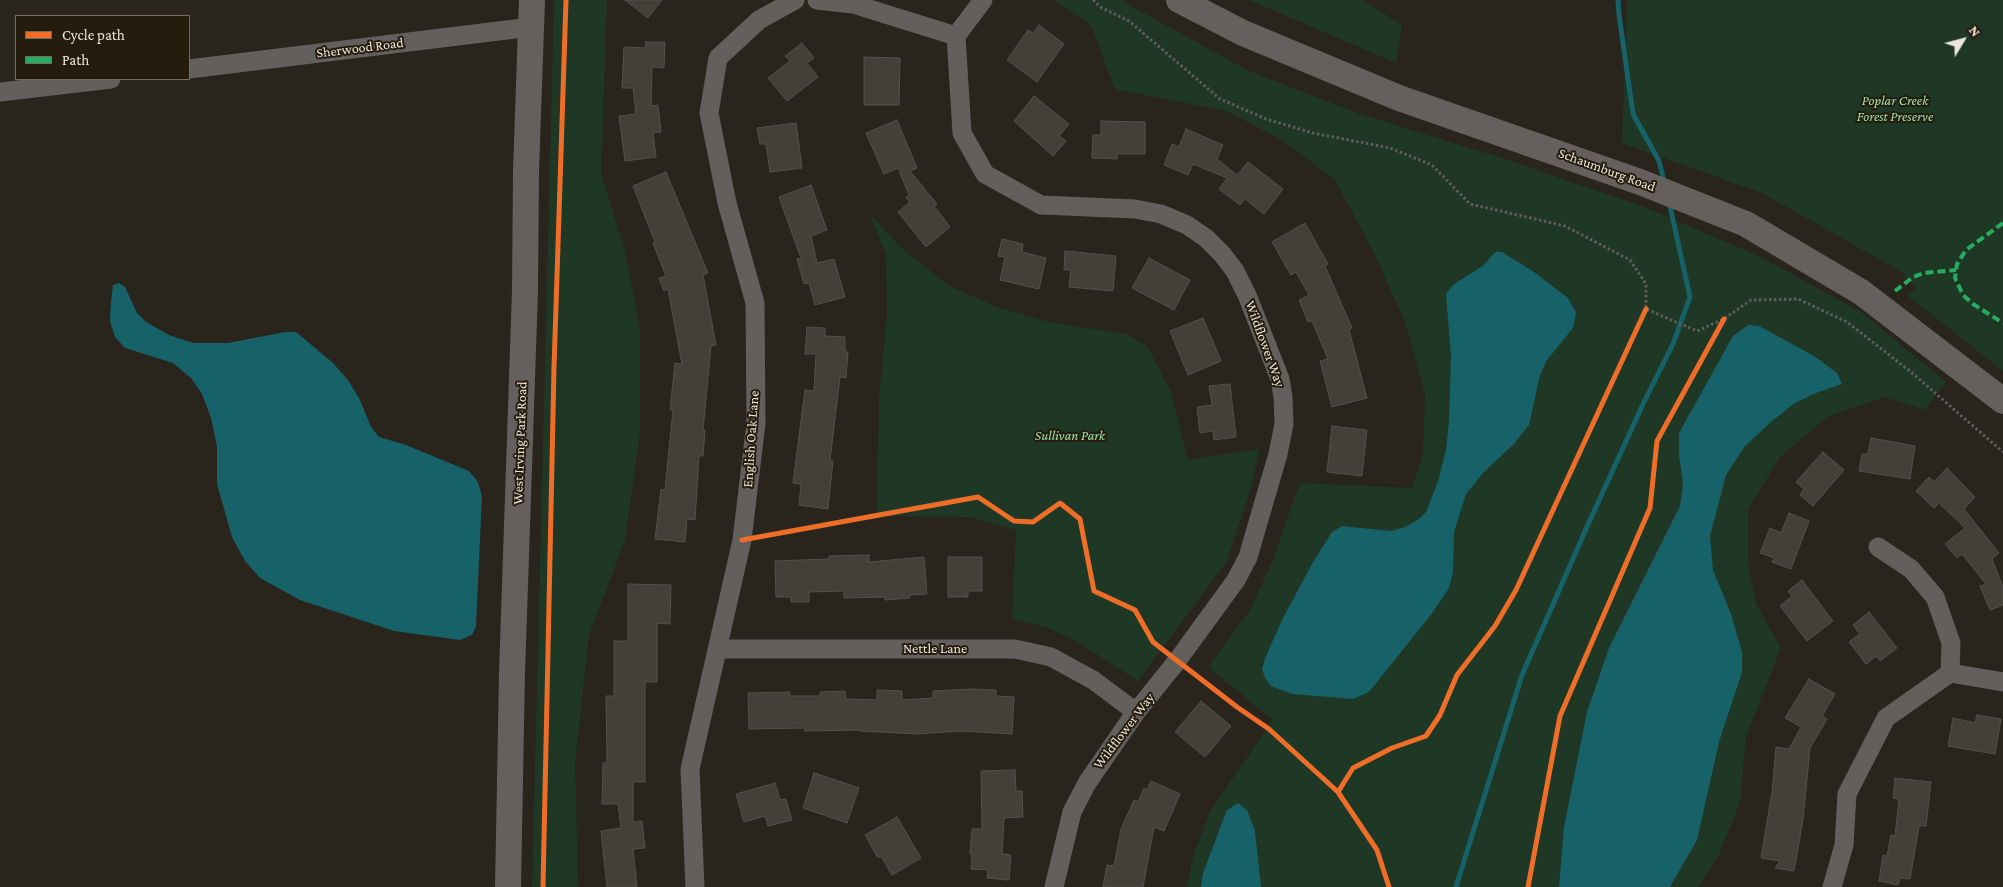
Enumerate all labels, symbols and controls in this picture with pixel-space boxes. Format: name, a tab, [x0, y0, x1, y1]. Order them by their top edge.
legend	[15, 15, 190, 80]
north arrow	[1938, 15, 1988, 65]
text: N	[1966, 22, 1984, 40]
text: Cycle path	[62, 27, 125, 43]
street label: Sherwood Road	[315, 34, 405, 62]
text: Path	[62, 52, 89, 68]
park label: Poplar Creek Forest Preserve	[1857, 93, 1933, 125]
street label: Schaumburg Road	[1556, 145, 1658, 195]
street label: Wildflower Way	[1242, 298, 1288, 390]
street label: West Irving Park Road	[509, 381, 531, 505]
street label: English Oak Lane	[739, 390, 763, 488]
park label: Sullivan Park	[1035, 428, 1105, 444]
street label: Nettle Lane	[903, 641, 967, 657]
street label: Wildflower Way	[1090, 690, 1158, 772]

